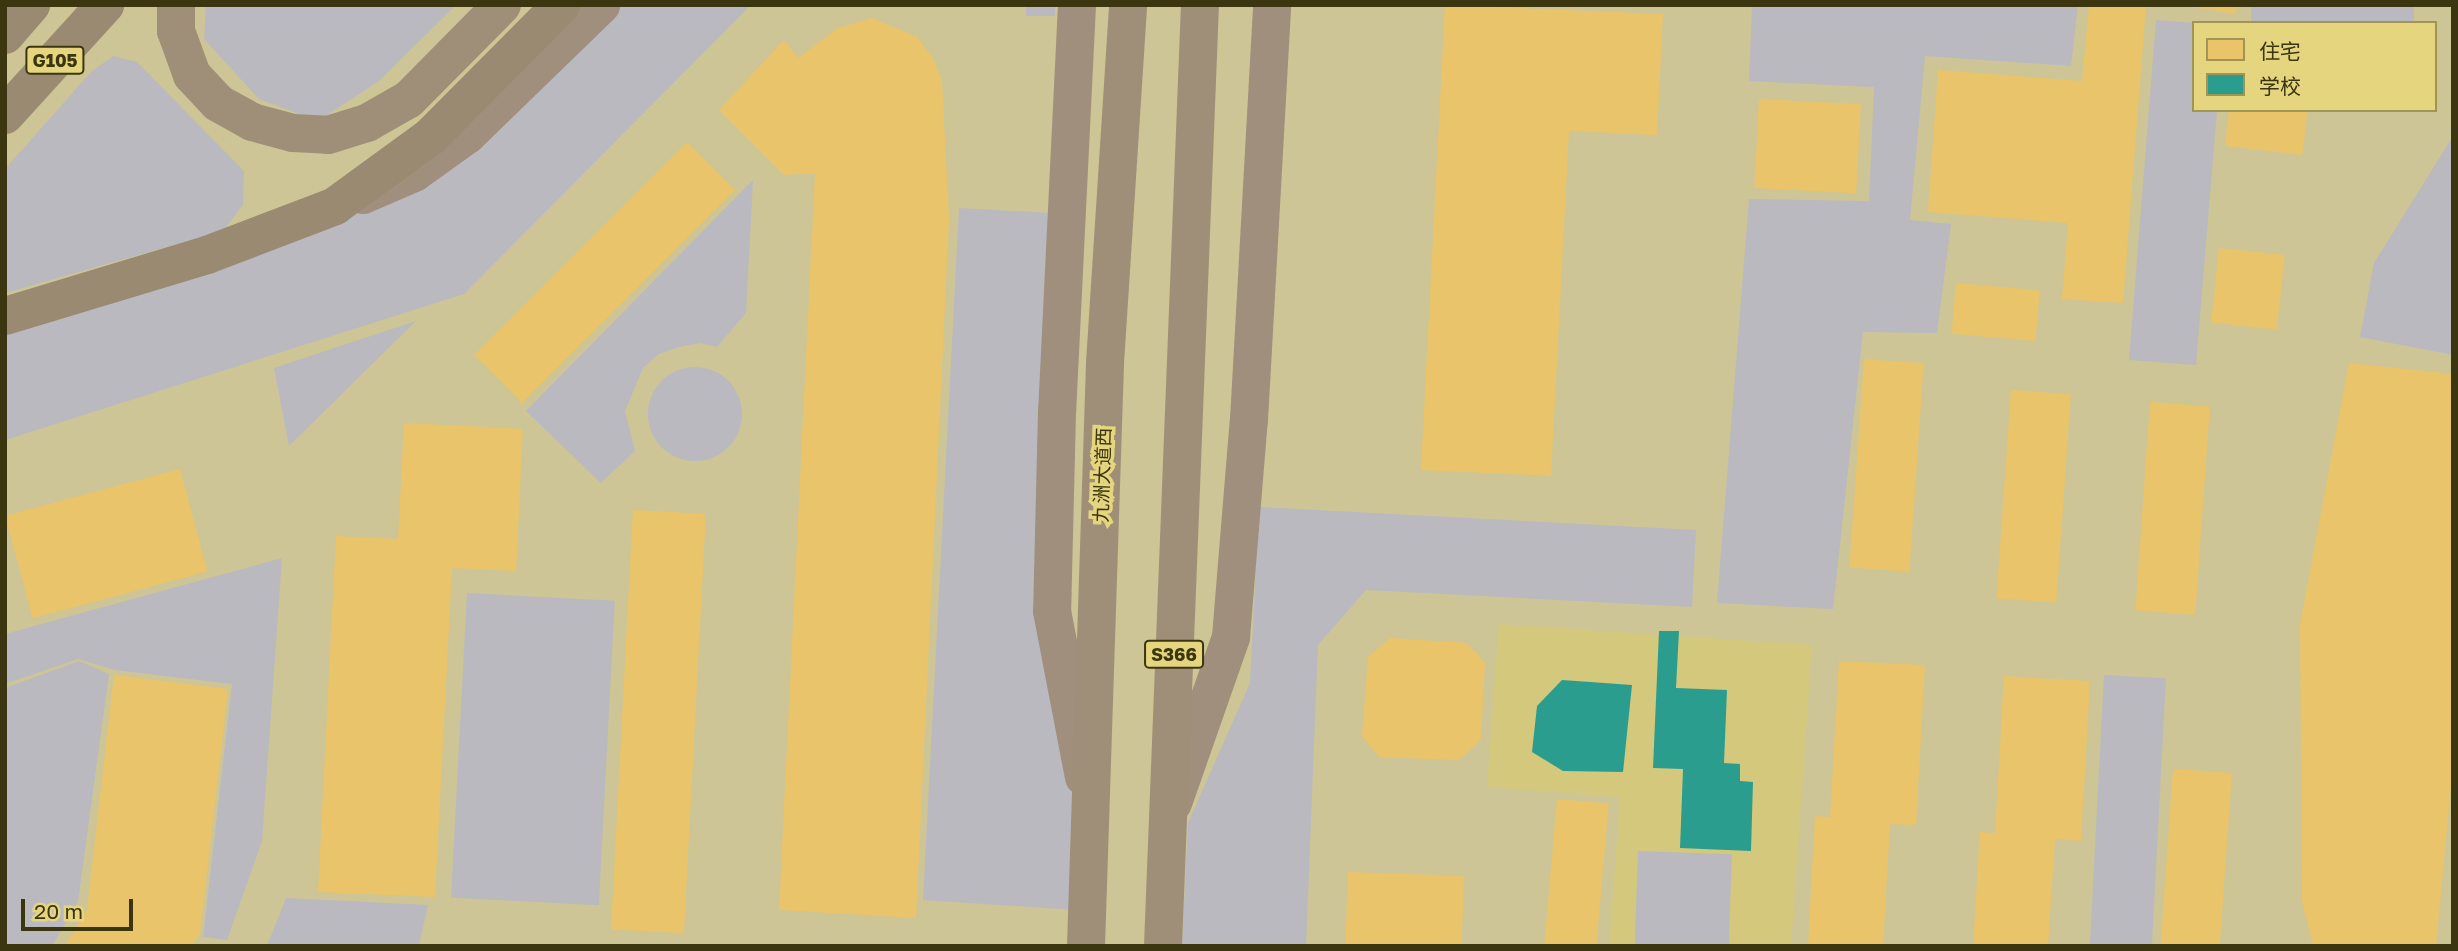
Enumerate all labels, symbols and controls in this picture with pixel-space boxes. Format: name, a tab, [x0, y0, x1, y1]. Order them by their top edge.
legend	[2192, 21, 2437, 112]
text: 住宅	[2259, 38, 2301, 64]
road number: G105	[25, 46, 85, 74]
text: 学校	[2259, 73, 2301, 99]
street label: 九洲大道西	[1089, 427, 1115, 523]
road number: S366	[1142, 640, 1206, 668]
scale bar	[24, 884, 136, 928]
text: 20 m	[34, 898, 83, 924]

